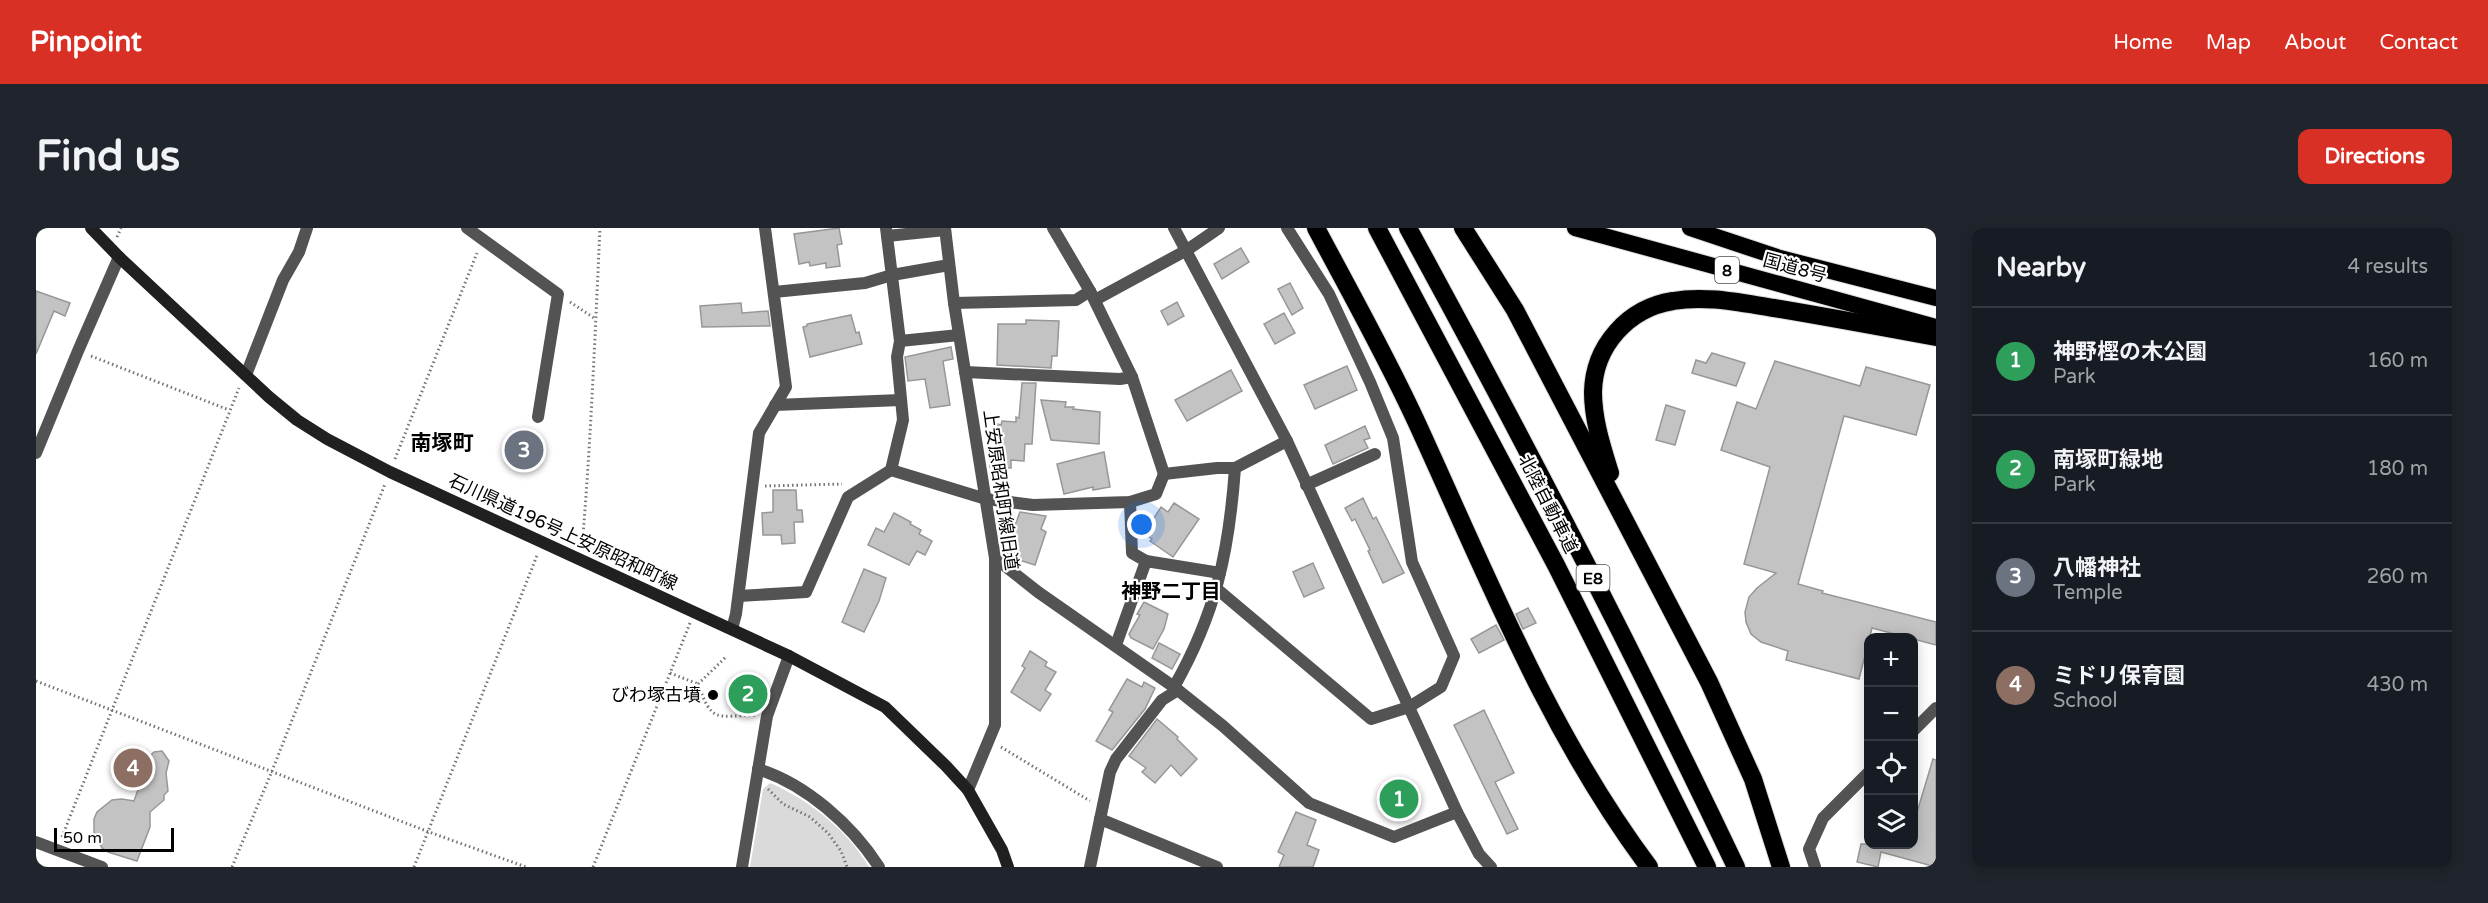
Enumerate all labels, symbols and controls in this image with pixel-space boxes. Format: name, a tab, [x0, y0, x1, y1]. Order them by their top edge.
text: Pinpoint	[30, 25, 142, 59]
text: Home	[2113, 30, 2173, 55]
text: Map	[2206, 30, 2251, 55]
text: About	[2284, 30, 2346, 55]
text: Contact	[2379, 30, 2458, 55]
button: Directions	[2298, 129, 2452, 184]
text: Find us	[36, 131, 180, 182]
street label: 国道8号	[1761, 249, 1829, 287]
text: Nearby	[1996, 252, 2086, 283]
text: 4 results	[2348, 255, 2428, 279]
road number: 8	[1715, 257, 1739, 283]
text: 神野樫の木公園	[2053, 339, 2207, 365]
text: 1	[2009, 349, 2022, 373]
text: 160 m	[2367, 349, 2428, 373]
text: Park	[2053, 365, 2096, 389]
street label: 上安原昭和町線旧道	[979, 408, 1023, 572]
pin: 3	[504, 428, 544, 472]
district label: 南塚町	[411, 431, 474, 456]
text: 南塚町緑地	[2053, 447, 2163, 473]
street label: 北陸自動車道	[1514, 451, 1582, 557]
text: 2	[2009, 457, 2022, 481]
text: 180 m	[2367, 457, 2428, 481]
street label: 石川県道196号上安原昭和町線	[445, 469, 681, 595]
text: Park	[2053, 473, 2096, 497]
your location	[1127, 510, 1156, 539]
text: 八幡神社	[2053, 555, 2141, 581]
road number: E8	[1576, 565, 1610, 591]
text: 3	[2009, 565, 2022, 589]
text: 260 m	[2367, 565, 2428, 589]
district label: 神野二丁目	[1121, 580, 1221, 604]
text: Temple	[2053, 581, 2123, 605]
map controls	[1864, 633, 1918, 849]
button: +	[1864, 633, 1918, 687]
text: ミドリ保育園	[2053, 663, 2185, 689]
pin: 2	[728, 672, 768, 716]
text: 4	[2009, 673, 2022, 697]
text: 430 m	[2367, 673, 2428, 697]
place label: びわ塚古墳	[611, 684, 701, 706]
button: −	[1864, 687, 1918, 741]
marker: びわ塚古墳	[706, 688, 720, 702]
text: School	[2053, 689, 2117, 713]
button: locate	[1864, 741, 1918, 795]
pin: 4	[114, 746, 152, 790]
pin: 1	[1380, 776, 1418, 822]
button: layers	[1864, 795, 1918, 849]
scale bar	[54, 825, 174, 852]
text: 50 m	[63, 828, 102, 848]

